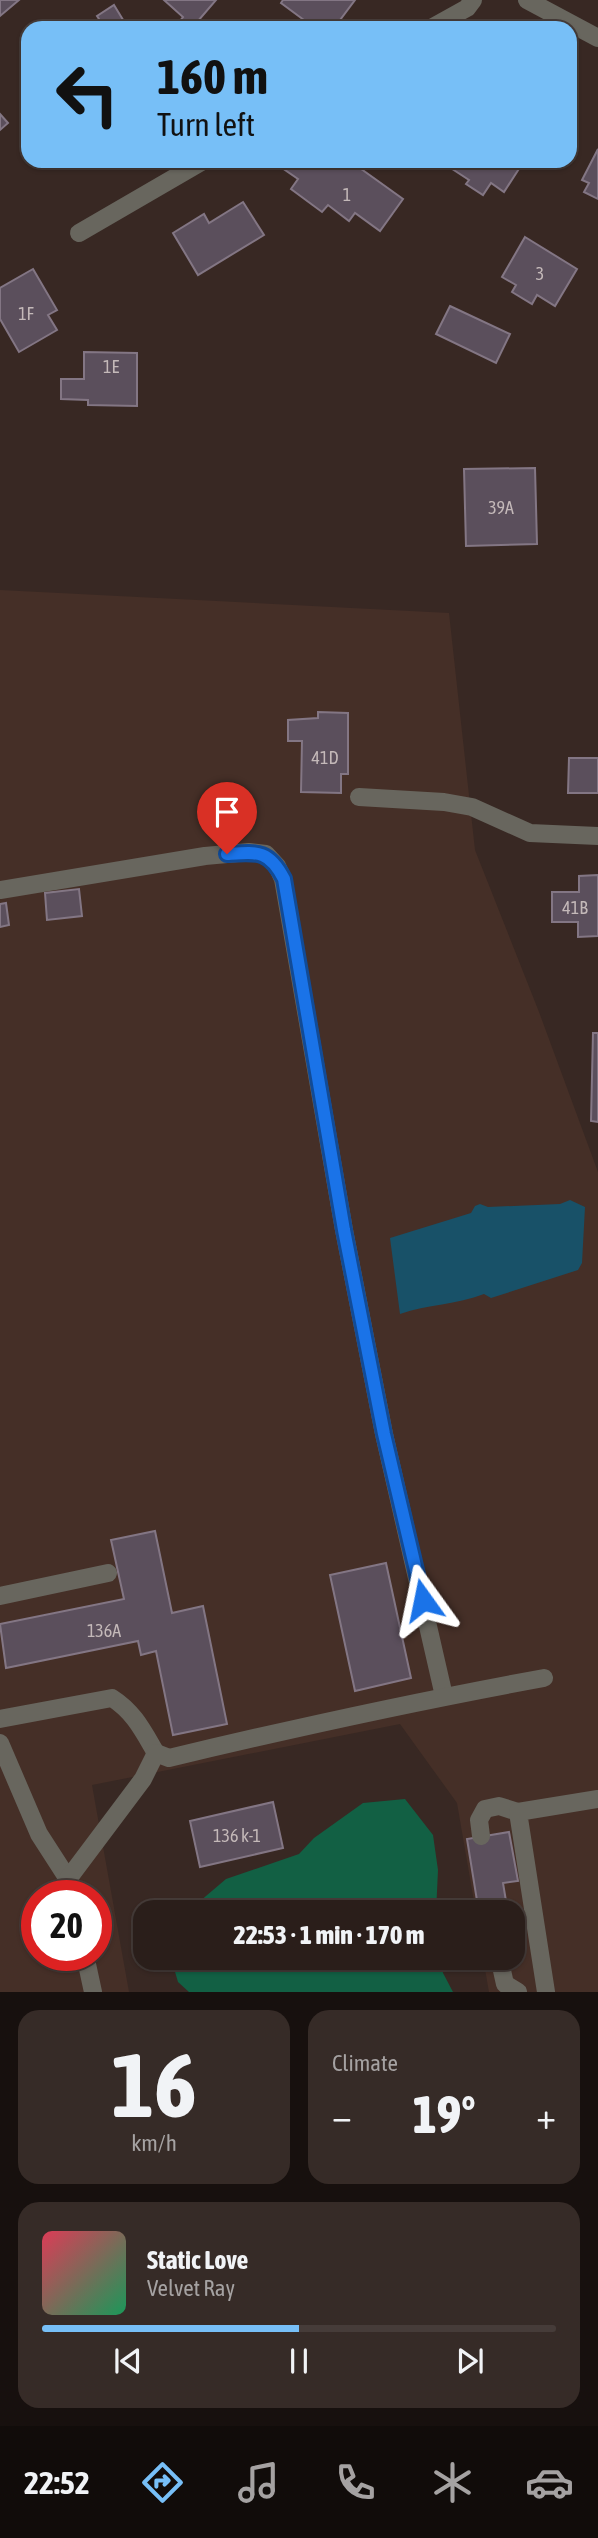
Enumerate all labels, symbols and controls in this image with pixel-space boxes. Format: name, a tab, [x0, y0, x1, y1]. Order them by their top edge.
text: 160 m	[157, 48, 268, 104]
icon: left	[42, 49, 133, 140]
text: Turn left	[157, 106, 255, 143]
house number: 1	[343, 184, 351, 205]
house number: 3	[536, 263, 544, 284]
house number: 1F	[18, 303, 35, 324]
house number: 1E	[103, 356, 119, 377]
house number: 39A	[488, 497, 514, 518]
house number: 41D	[312, 747, 339, 768]
pin	[197, 782, 257, 854]
icon: arrive	[208, 793, 246, 831]
house number: 41B	[562, 897, 588, 918]
position arrow	[386, 1563, 460, 1637]
house number: 136A	[87, 1620, 121, 1641]
house number: 136 k-1	[213, 1825, 261, 1846]
speed limit sign: 20	[21, 1880, 112, 1971]
text: 22:53 · 1 min · 170 m	[234, 1920, 424, 1950]
text: 16	[111, 2032, 197, 2136]
text: Climate	[332, 2050, 398, 2076]
text: 19°	[412, 2084, 476, 2144]
text: −	[332, 2094, 352, 2137]
text: +	[536, 2094, 556, 2137]
text: km/h	[131, 2130, 177, 2156]
text: Static Love	[147, 2245, 248, 2275]
text: Velvet Ray	[147, 2275, 235, 2301]
icon: previous	[109, 2342, 147, 2380]
icon: pause	[280, 2342, 318, 2380]
icon: next	[451, 2342, 489, 2380]
icon: directions	[138, 2458, 187, 2507]
icon: music	[234, 2458, 283, 2507]
icon: phone	[331, 2458, 380, 2507]
icon: climate	[428, 2458, 477, 2507]
icon: car	[525, 2458, 574, 2507]
text: 22:52	[24, 2464, 90, 2501]

